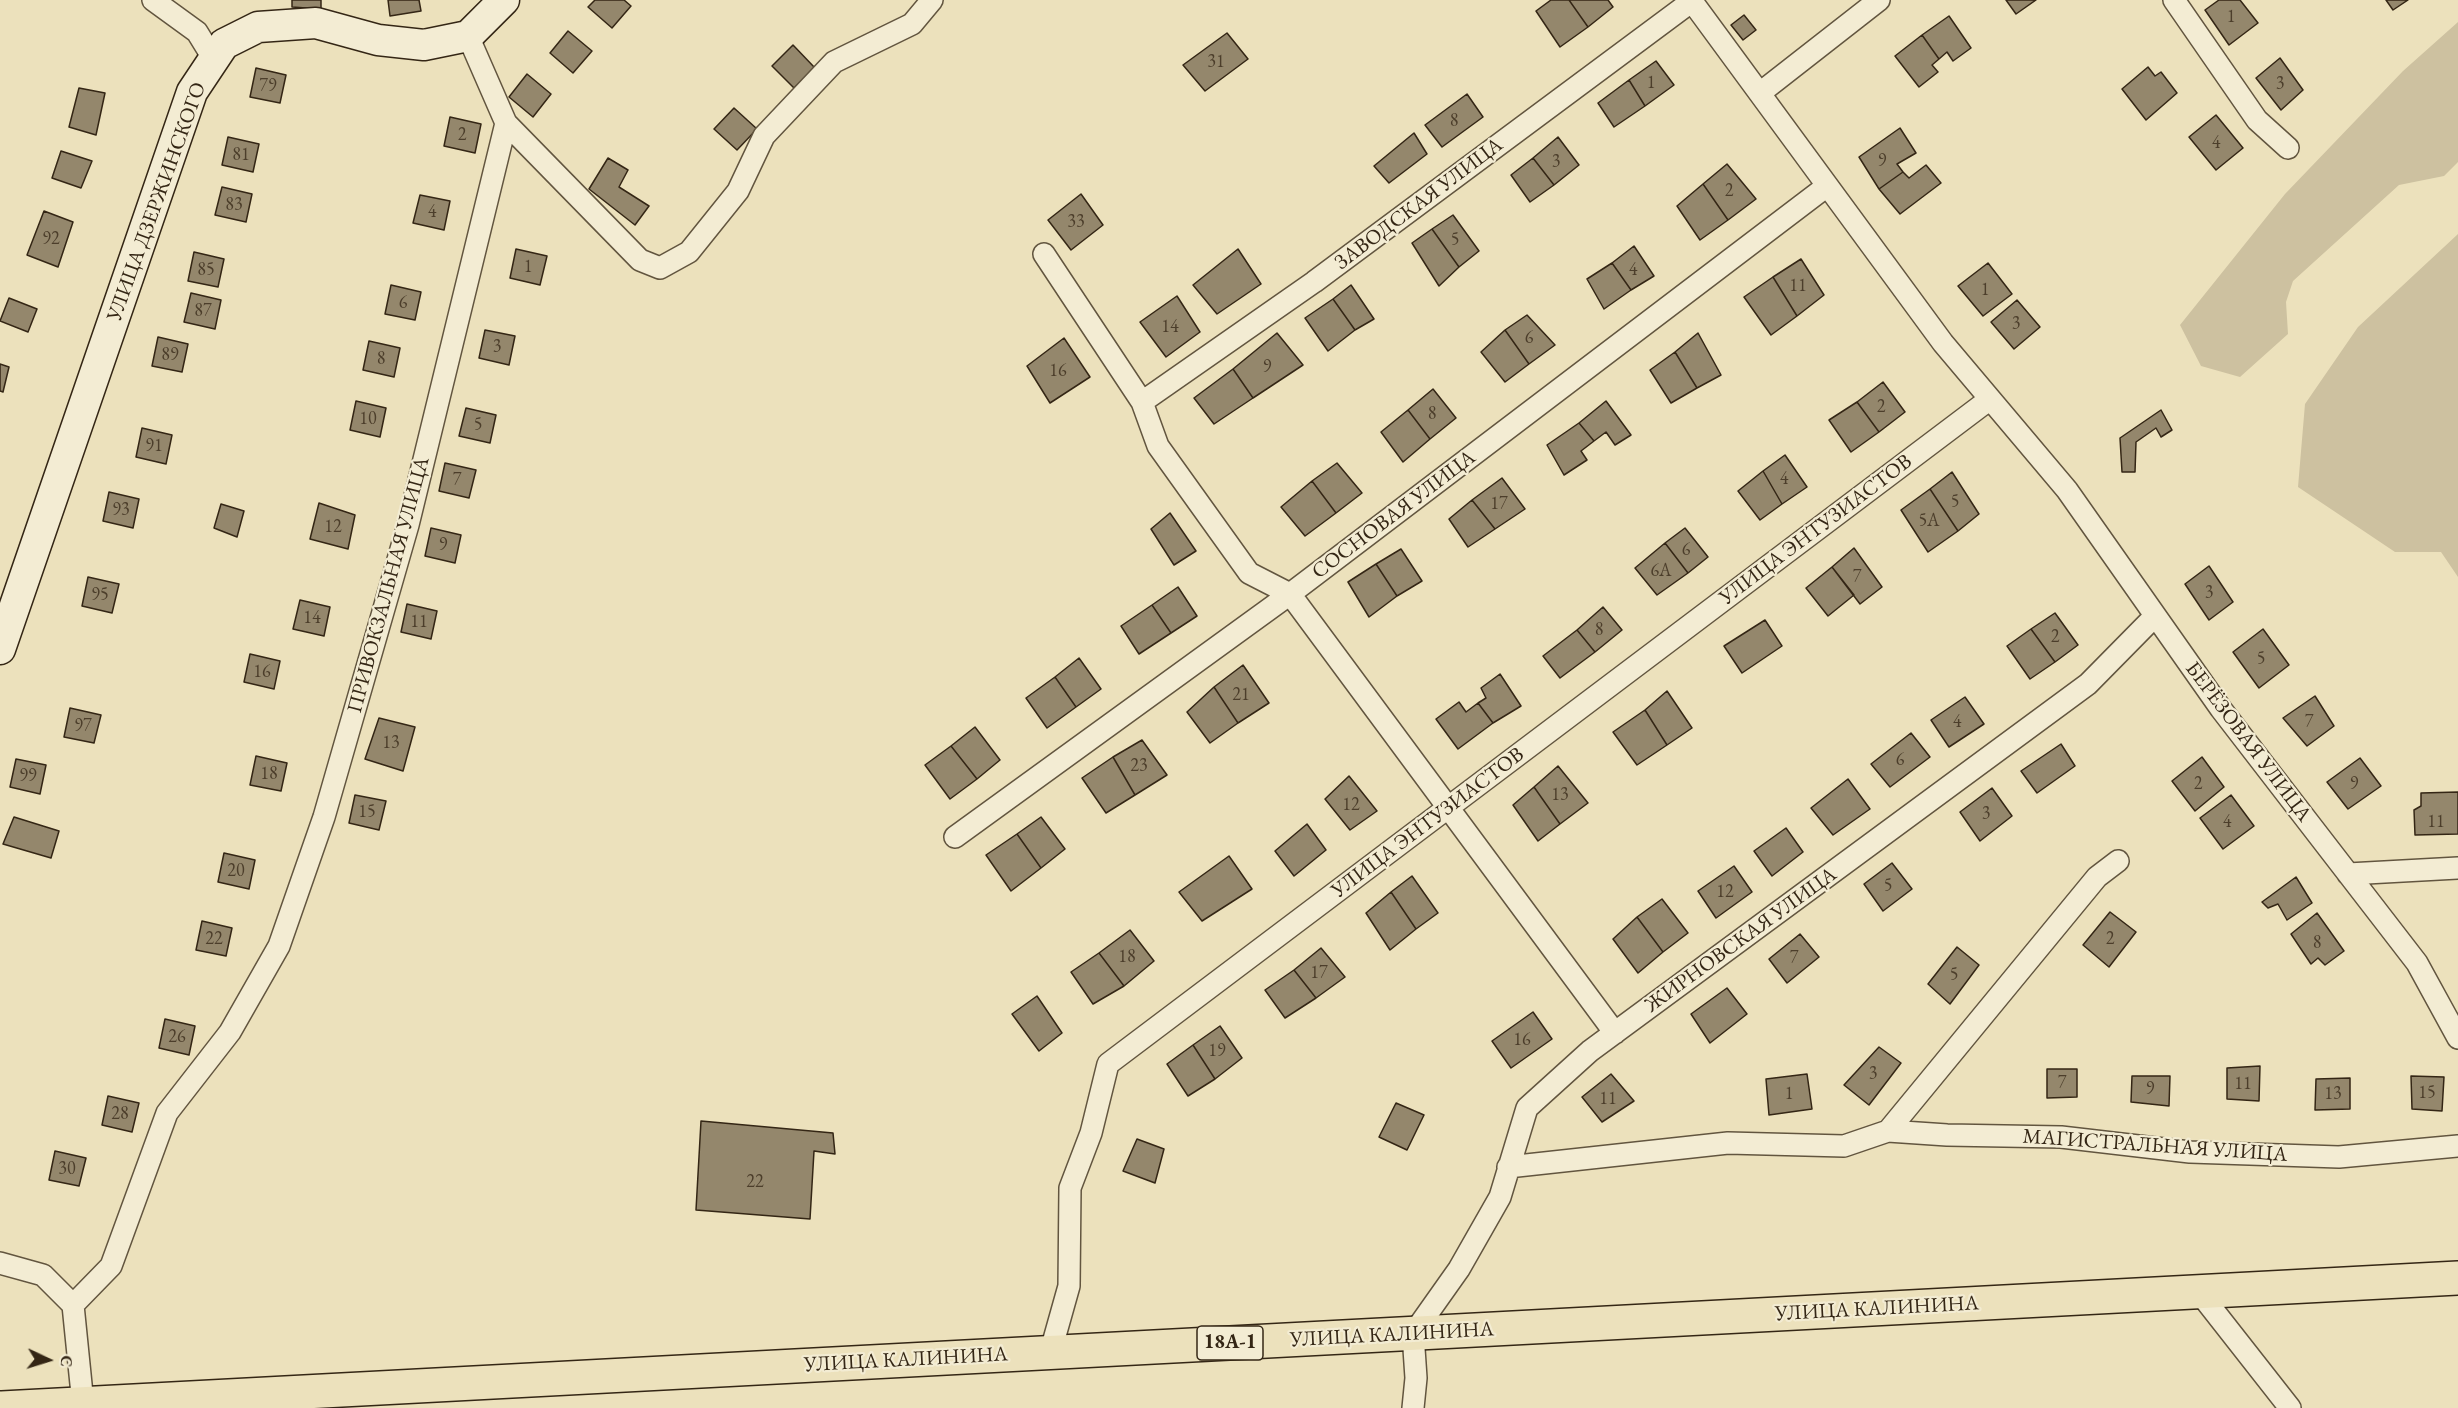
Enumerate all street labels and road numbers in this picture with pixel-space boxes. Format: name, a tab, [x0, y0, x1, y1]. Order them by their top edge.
street label: УЛИЦА ДЗЕРЖИНСКОГО	[102, 79, 212, 325]
street label: ЗАВОДСКАЯ УЛИЦА	[1330, 133, 1508, 275]
street label: СОСНОВАЯ УЛИЦА	[1307, 445, 1481, 585]
street label: УЛИЦА ЭНТУЗИАСТОВ	[1715, 449, 1917, 611]
street label: ПРИВОКЗАЛЬНАЯ УЛИЦА	[343, 454, 435, 716]
street label: БЕРЁЗОВАЯ УЛИЦА	[2180, 657, 2316, 827]
street label: УЛИЦА ЭНТУЗИАСТОВ	[1327, 742, 1529, 904]
street label: ЖИРНОВСКАЯ УЛИЦА	[1640, 862, 1842, 1018]
street label: МАГИСТРАЛЬНАЯ УЛИЦА	[2022, 1124, 2288, 1168]
street label: УЛИЦА КАЛИНИНА	[1774, 1291, 1980, 1327]
street label: УЛИЦА КАЛИНИНА	[1289, 1317, 1495, 1353]
road number: 18А-1	[1197, 1326, 1263, 1360]
street label: УЛИЦА КАЛИНИНА	[803, 1342, 1009, 1378]

